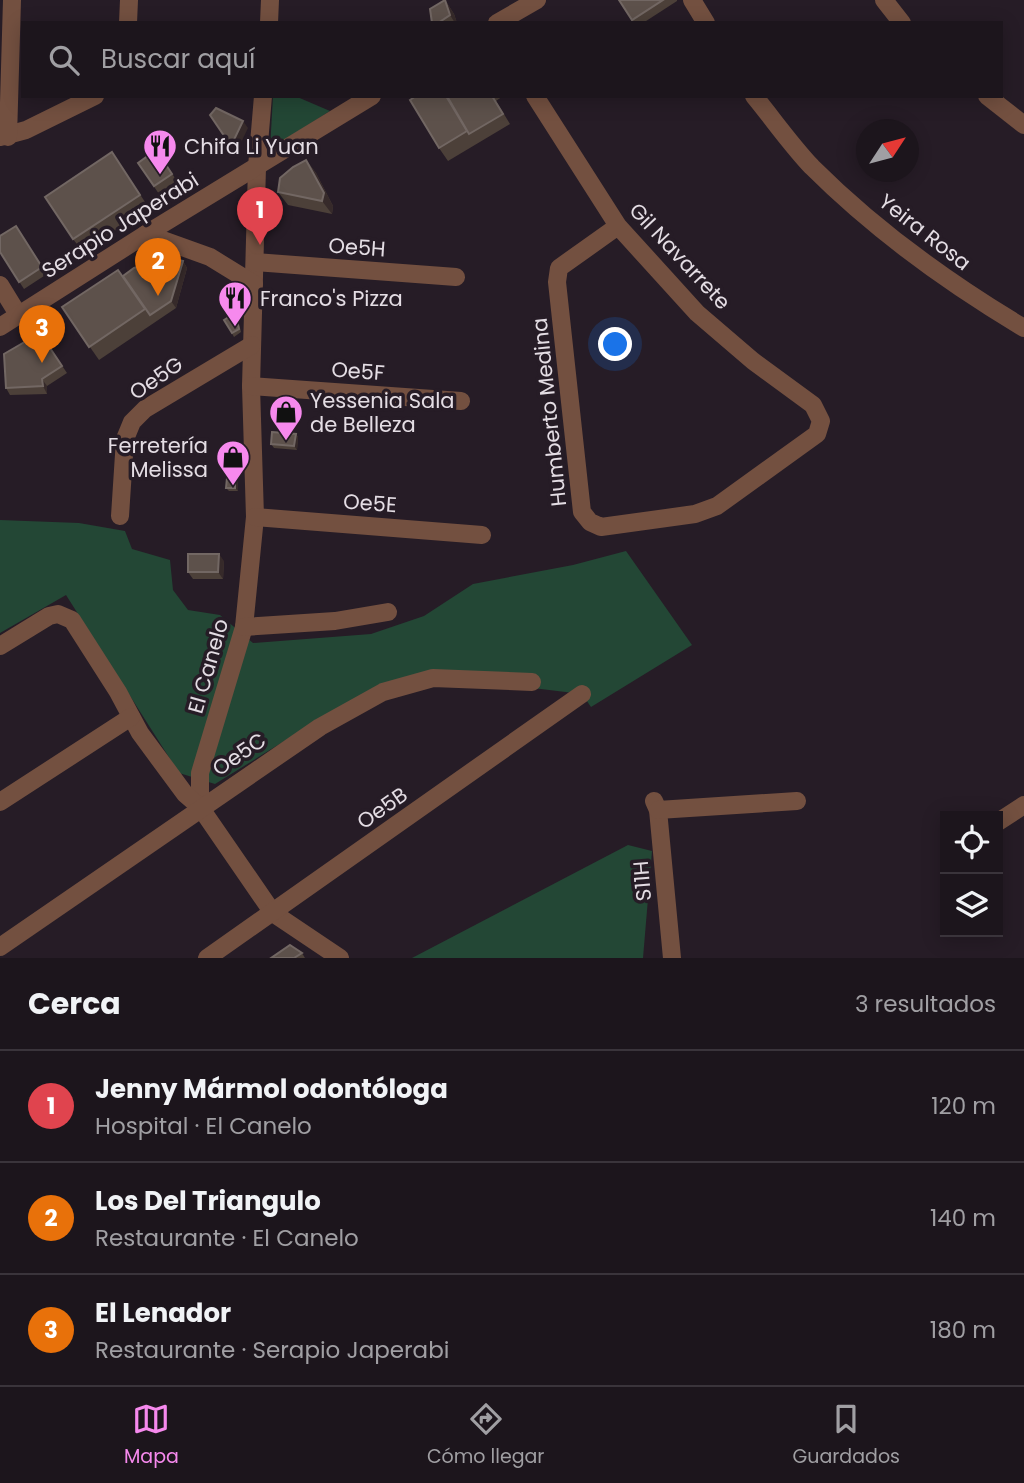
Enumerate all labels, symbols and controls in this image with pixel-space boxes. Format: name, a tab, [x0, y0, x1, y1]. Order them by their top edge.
search box	[21, 21, 1003, 98]
icon: search	[45, 41, 83, 79]
text: Buscar aquí	[101, 41, 255, 77]
north arrow	[856, 119, 919, 182]
restaurant icon: Chifa Li Yuan	[141, 127, 179, 176]
place label: Chifa Li Yuan	[184, 132, 319, 161]
street label: Serapio Japerabi	[36, 165, 204, 285]
pin: 1	[237, 187, 283, 245]
street label: Yeira Rosa	[873, 187, 977, 277]
street label: Gil Navarrete	[623, 196, 737, 316]
street label: Oe5H	[327, 231, 387, 263]
pin: 2	[135, 238, 181, 296]
restaurant icon: Franco's Pizza	[216, 279, 254, 328]
place label: Franco's Pizza	[260, 284, 403, 313]
pin: 3	[19, 305, 65, 363]
street label: Humberto Medina	[525, 316, 573, 508]
your location	[598, 327, 632, 361]
street label: Oe5G	[123, 349, 189, 407]
street label: Oe5F	[330, 355, 386, 387]
place label: Yessenia Sala de Belleza	[310, 386, 455, 439]
shop icon: Yessenia Sala de Belleza	[267, 393, 305, 442]
place label: Ferretería Melissa	[108, 431, 208, 484]
shop icon: Ferretería Melissa	[214, 438, 252, 487]
street label: Oe5E	[342, 487, 398, 519]
street label: El Canelo	[181, 615, 235, 717]
street label: Oe5C	[206, 726, 272, 782]
street label: Oe5B	[351, 780, 413, 836]
map controls	[940, 811, 1003, 937]
button: locate	[940, 811, 1003, 874]
street label: S11H	[626, 860, 658, 902]
button: layers	[940, 874, 1003, 937]
text: Cerca	[28, 982, 121, 1025]
text: 3 resultados	[855, 988, 996, 1020]
text: Jenny Mármol odontóloga	[95, 1071, 448, 1107]
text: 1	[47, 1090, 55, 1122]
text: 120 m	[931, 1090, 996, 1122]
text: Hospital · El Canelo	[95, 1110, 312, 1142]
text: Los Del Triangulo	[95, 1183, 321, 1219]
text: 2	[44, 1202, 58, 1234]
text: 140 m	[930, 1202, 996, 1234]
text: Restaurante · El Canelo	[95, 1222, 359, 1254]
text: El Lenador	[95, 1295, 231, 1331]
text: 3	[44, 1314, 58, 1346]
text: 180 m	[930, 1314, 996, 1346]
text: Restaurante · Serapio Japerabi	[95, 1334, 449, 1366]
tab: Mapa	[124, 1400, 179, 1471]
tab: Cómo llegar	[427, 1400, 544, 1471]
tab: Guardados	[792, 1400, 900, 1471]

